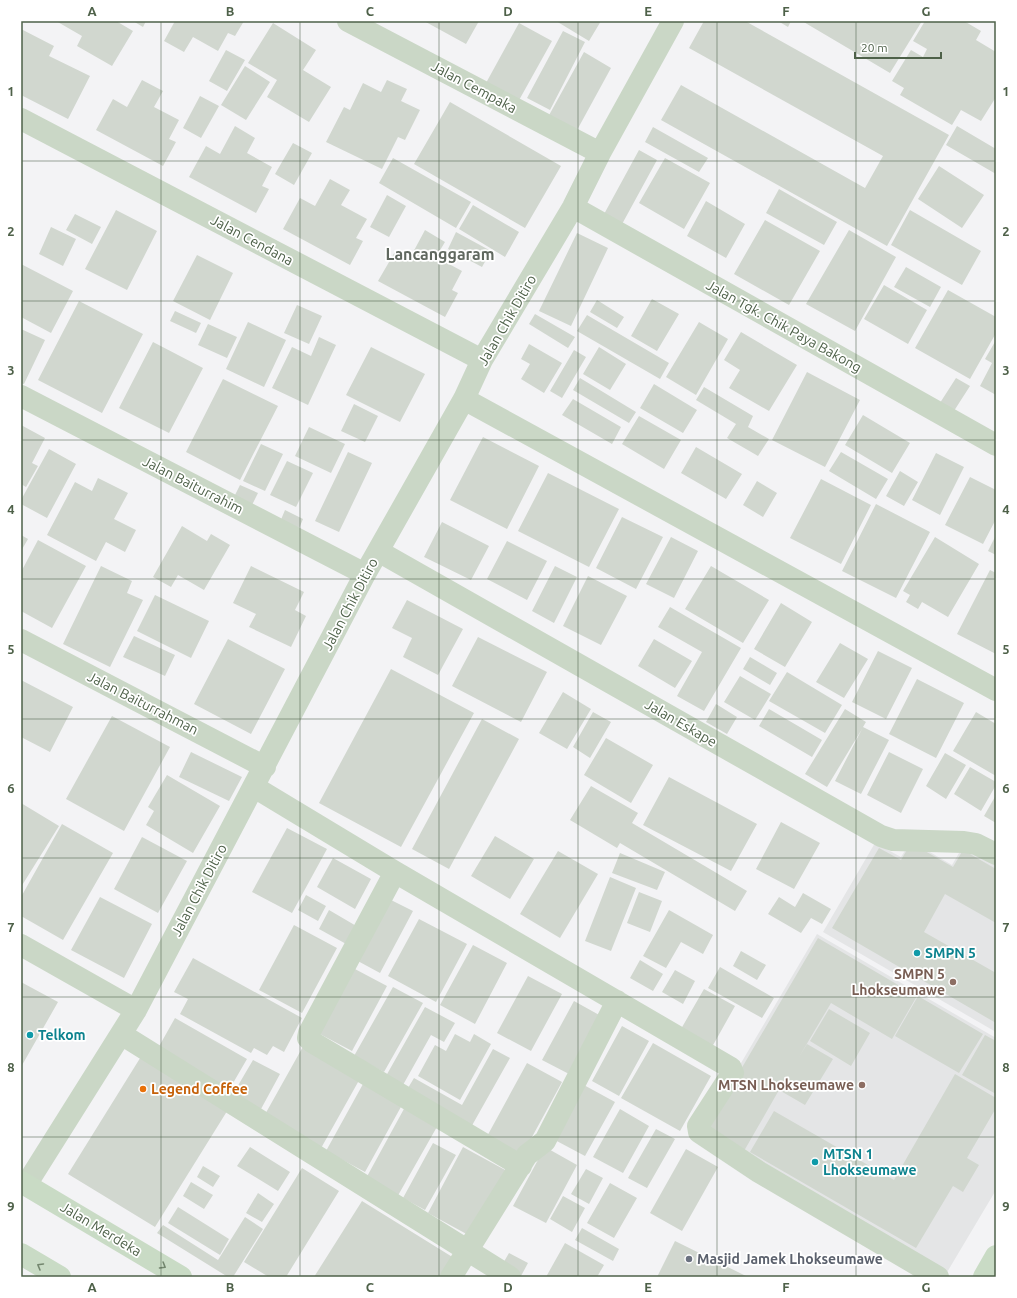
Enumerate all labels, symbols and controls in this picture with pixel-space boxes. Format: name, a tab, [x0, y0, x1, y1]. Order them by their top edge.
text: A	[87, 4, 97, 18]
text: B	[226, 4, 235, 18]
text: C	[366, 4, 375, 18]
text: D	[503, 4, 513, 18]
text: E	[644, 4, 652, 18]
text: F	[782, 4, 790, 18]
text: G	[922, 4, 931, 18]
scale bar	[855, 34, 941, 60]
text: 20 m	[861, 41, 888, 54]
street label: Jalan Cempaka	[429, 58, 519, 116]
text: 1	[7, 84, 15, 98]
text: 1	[1002, 84, 1010, 98]
street label: Jalan Cendana	[208, 212, 296, 268]
text: 2	[7, 224, 15, 238]
text: 2	[1002, 224, 1010, 238]
district label: Lancanggaram	[385, 245, 495, 263]
street label: Jalan Chik Ditiro	[475, 272, 539, 368]
street label: Jalan Tgk. Chik Paya Bakong	[704, 277, 864, 375]
text: 3	[7, 363, 15, 377]
text: 3	[1002, 363, 1010, 377]
street label: Jalan Baiturrahim	[140, 453, 246, 517]
text: 4	[7, 502, 15, 516]
text: 4	[1002, 502, 1010, 516]
street label: Jalan Chik Ditiro	[319, 555, 381, 653]
text: 5	[7, 642, 15, 656]
text: 5	[1002, 642, 1010, 656]
street label: Jalan Baiturrahman	[85, 668, 201, 738]
street label: Jalan Eskape	[642, 696, 720, 750]
text: 6	[7, 781, 15, 795]
text: 6	[1002, 781, 1010, 795]
street label: Jalan Chik Ditiro	[168, 841, 230, 939]
text: 7	[7, 920, 15, 934]
text: 7	[1002, 920, 1010, 934]
place label: SMPN 5	[925, 945, 976, 961]
marker: SMPN 5	[912, 948, 922, 958]
place label: SMPN 5 Lhokseumawe	[852, 966, 945, 998]
marker: SMPN 5 Lhokseumawe	[948, 977, 958, 987]
place label: Telkom	[38, 1027, 86, 1043]
marker: Telkom	[25, 1030, 35, 1040]
text: 8	[7, 1060, 15, 1074]
text: 8	[1002, 1060, 1010, 1074]
place label: MTSN Lhokseumawe	[718, 1077, 854, 1093]
marker: MTSN Lhokseumawe	[857, 1080, 867, 1090]
place label: Legend Coffee	[151, 1081, 248, 1097]
marker: Legend Coffee	[138, 1084, 148, 1094]
place label: MTSN 1 Lhokseumawe	[823, 1146, 916, 1178]
marker: MTSN 1 Lhokseumawe	[810, 1157, 820, 1167]
text: 9	[7, 1199, 15, 1213]
street label: Jalan Merdeka	[58, 1199, 144, 1259]
text: 9	[1002, 1199, 1010, 1213]
place label: Masjid Jamek Lhokseumawe	[697, 1251, 883, 1267]
marker: Masjid Jamek Lhokseumawe	[684, 1254, 694, 1264]
one-way arrow	[159, 1262, 166, 1269]
one-way arrow	[37, 1263, 45, 1270]
text: A	[87, 1280, 97, 1294]
text: B	[226, 1280, 235, 1294]
text: C	[366, 1280, 375, 1294]
text: D	[503, 1280, 513, 1294]
text: E	[644, 1280, 652, 1294]
text: F	[782, 1280, 790, 1294]
text: G	[922, 1280, 931, 1294]

